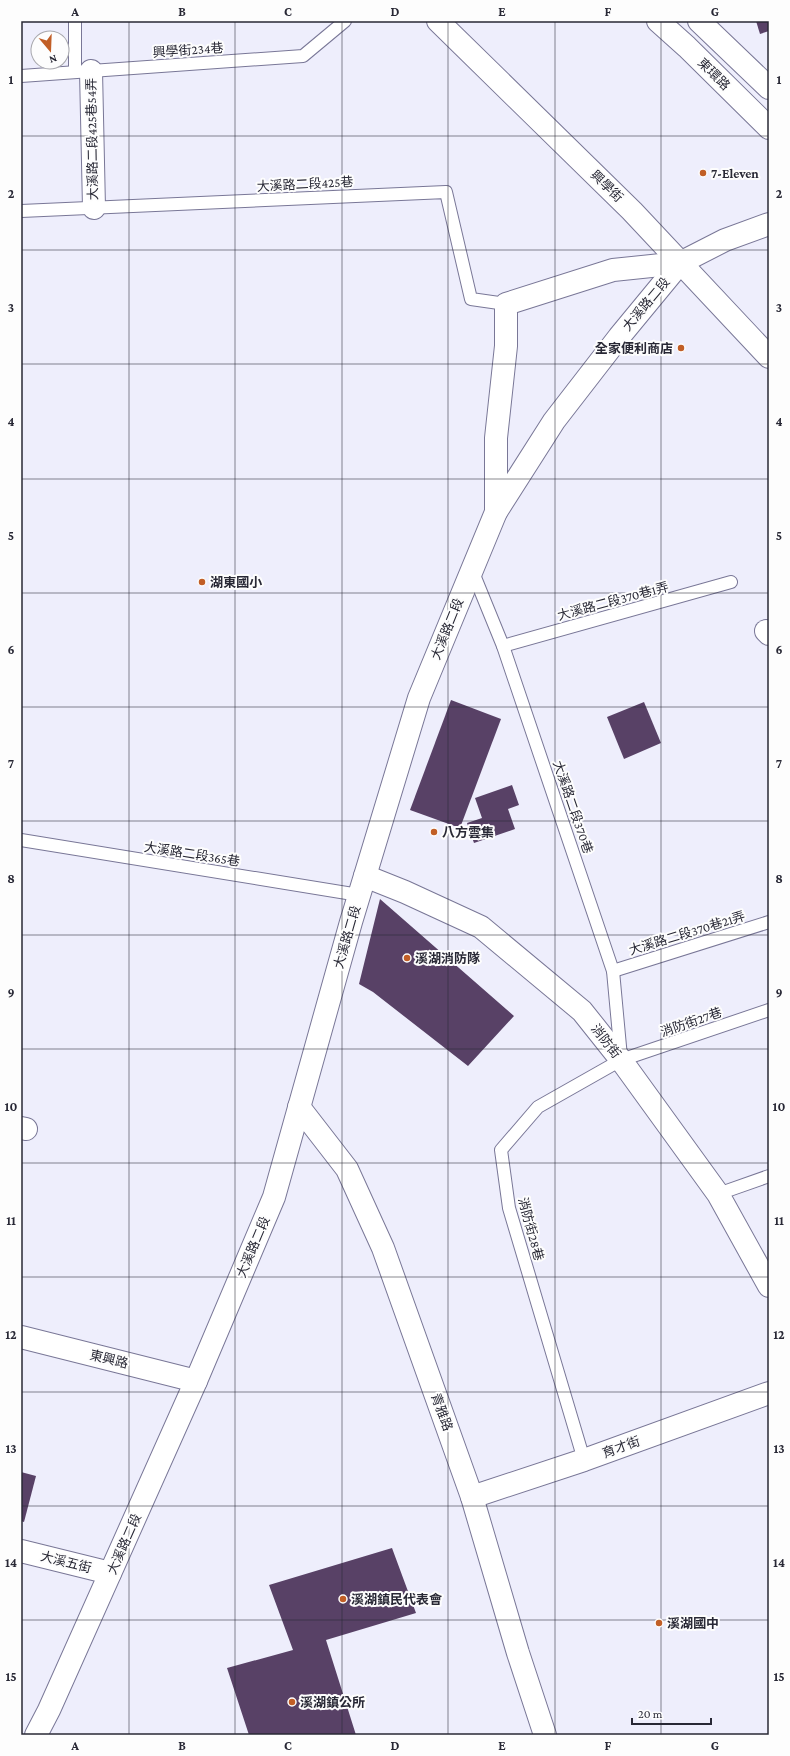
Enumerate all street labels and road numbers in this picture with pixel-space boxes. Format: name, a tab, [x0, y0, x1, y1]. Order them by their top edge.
street label: 興學街234巷	[152, 40, 224, 60]
street label: 東環路	[695, 55, 733, 93]
street label: 大溪路二段425巷54弄	[83, 78, 101, 200]
street label: 興學街	[588, 167, 626, 205]
street label: 大溪路二段425巷	[256, 174, 354, 194]
street label: 大溪路二段	[619, 274, 673, 334]
street label: 大溪路二段370巷1弄	[556, 579, 670, 623]
street label: 大溪路二段	[428, 596, 466, 662]
street label: 大溪路二段370巷	[550, 759, 596, 855]
street label: 大溪路二段365巷	[143, 839, 241, 869]
street label: 大溪路二段	[331, 904, 363, 970]
street label: 大溪路二段370巷21弄	[627, 908, 747, 958]
street label: 消防街27巷	[658, 1004, 724, 1040]
street label: 消防街	[588, 1021, 624, 1061]
street label: 消防街28巷	[515, 1196, 547, 1262]
street label: 大溪路二段	[233, 1214, 273, 1280]
street label: 東興路	[88, 1347, 130, 1371]
street label: 青雅路	[428, 1391, 456, 1433]
street label: 育才街	[600, 1433, 642, 1461]
street label: 大溪路二段	[104, 1511, 144, 1577]
street label: 大溪五街	[39, 1548, 93, 1576]

